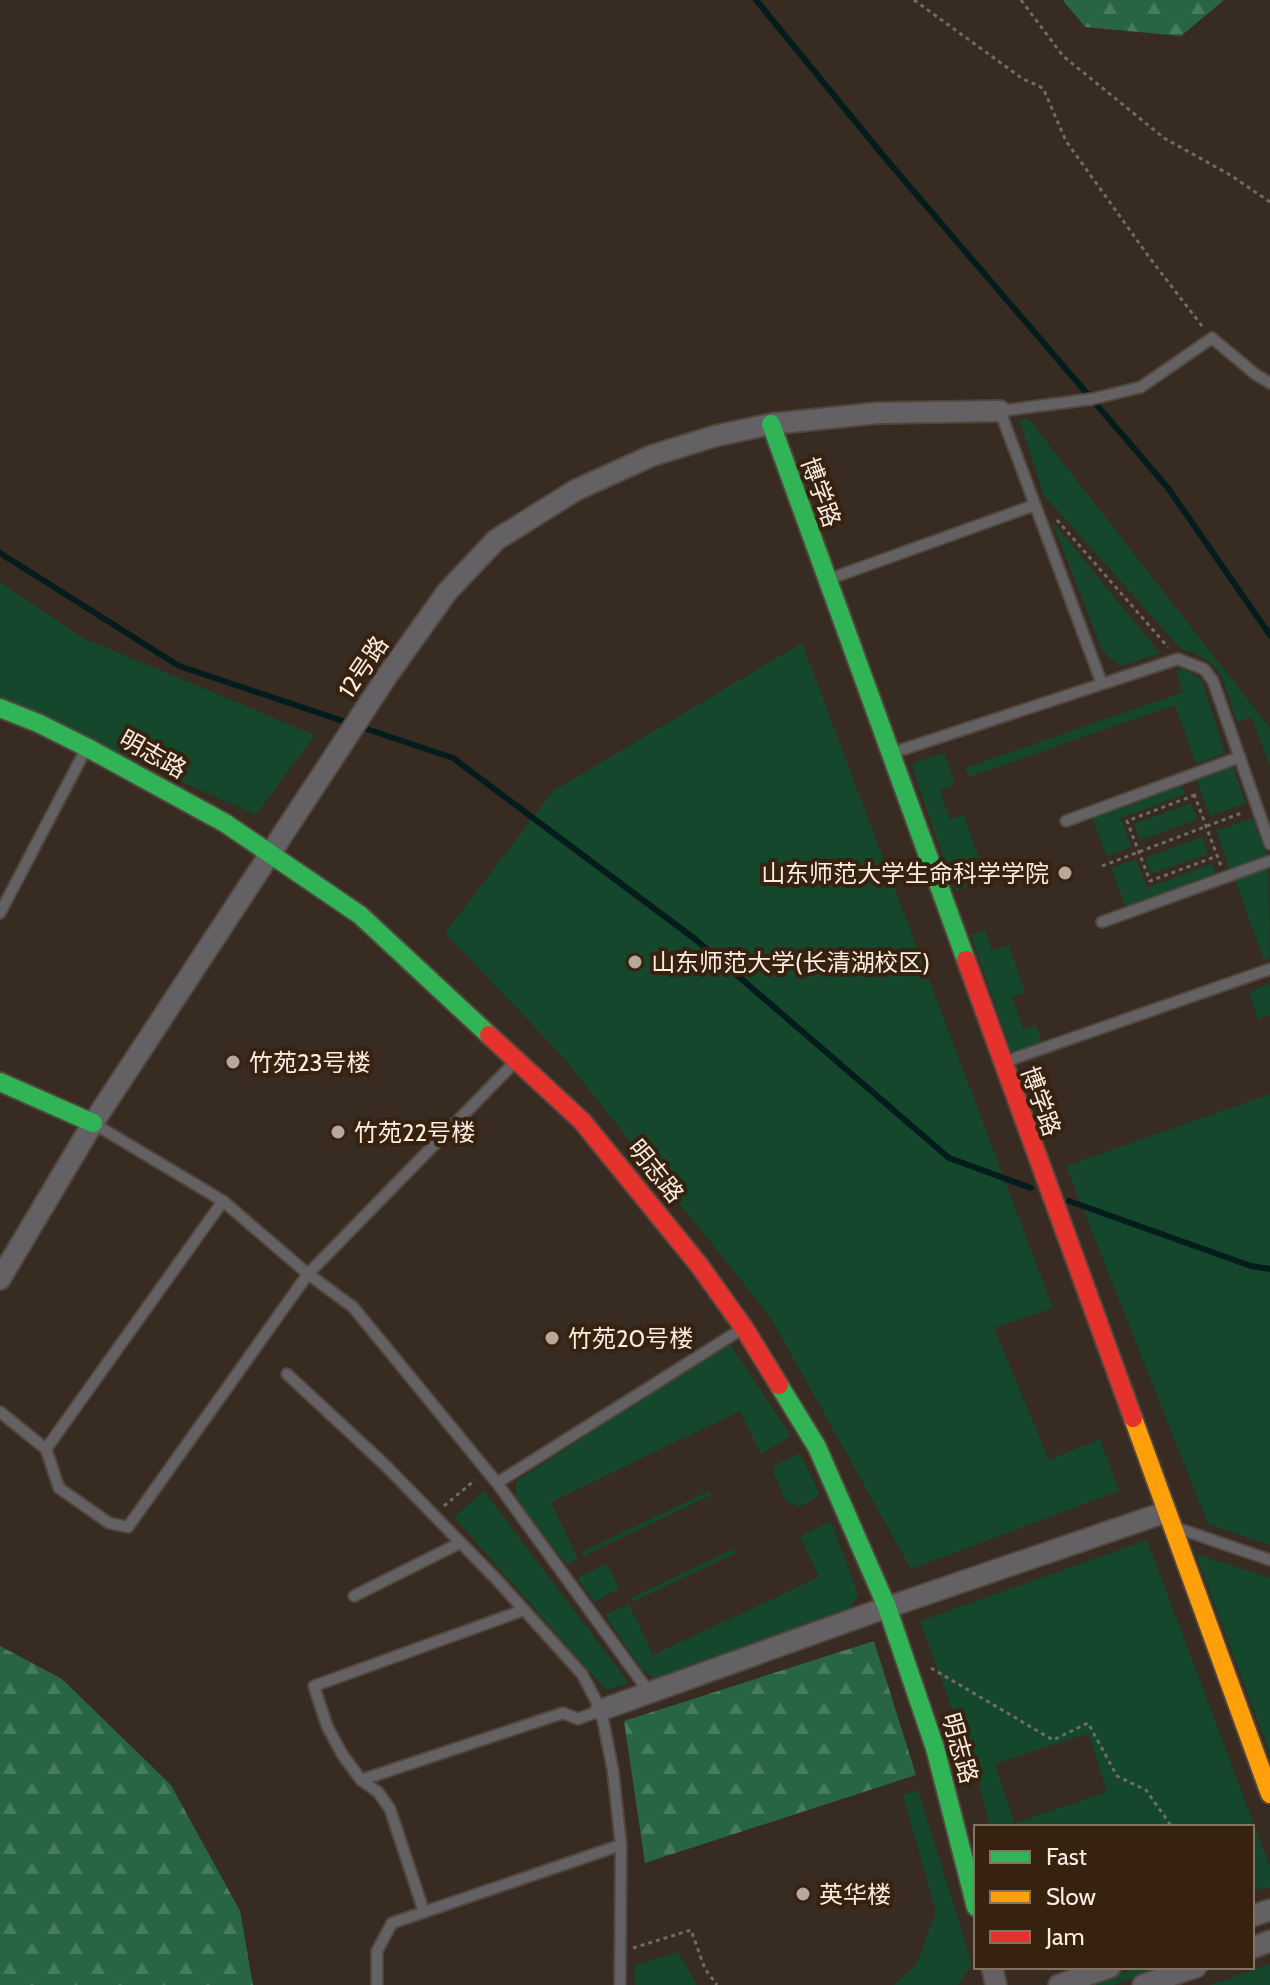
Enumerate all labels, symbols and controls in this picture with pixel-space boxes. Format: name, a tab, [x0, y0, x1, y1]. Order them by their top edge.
street label: 博学路	[795, 453, 847, 531]
street label: 12号路	[332, 631, 394, 703]
street label: 明志路	[114, 724, 192, 784]
place label: 山东师范大学生命科学学院	[761, 859, 1049, 888]
marker: 山东师范大学生命科学学院	[1056, 864, 1074, 882]
place label: 山东师范大学(长清湖校区)	[651, 948, 930, 977]
marker: 山东师范大学(长清湖校区)	[626, 953, 644, 971]
place label: 竹苑23号楼	[249, 1048, 371, 1077]
marker: 竹苑23号楼	[224, 1053, 242, 1071]
street label: 博学路	[1015, 1062, 1067, 1140]
place label: 竹苑22号楼	[354, 1118, 475, 1147]
marker: 竹苑22号楼	[329, 1123, 347, 1141]
street label: 明志路	[622, 1134, 690, 1208]
place label: 竹苑20号楼	[568, 1324, 693, 1353]
marker: 竹苑20号楼	[543, 1329, 561, 1347]
street label: 明志路	[936, 1709, 984, 1787]
legend	[974, 1825, 1254, 1969]
text: Fast	[1046, 1842, 1087, 1871]
place label: 英华楼	[819, 1880, 891, 1909]
text: Slow	[1046, 1882, 1096, 1911]
marker: 英华楼	[794, 1885, 812, 1903]
text: Jam	[1045, 1922, 1084, 1951]

